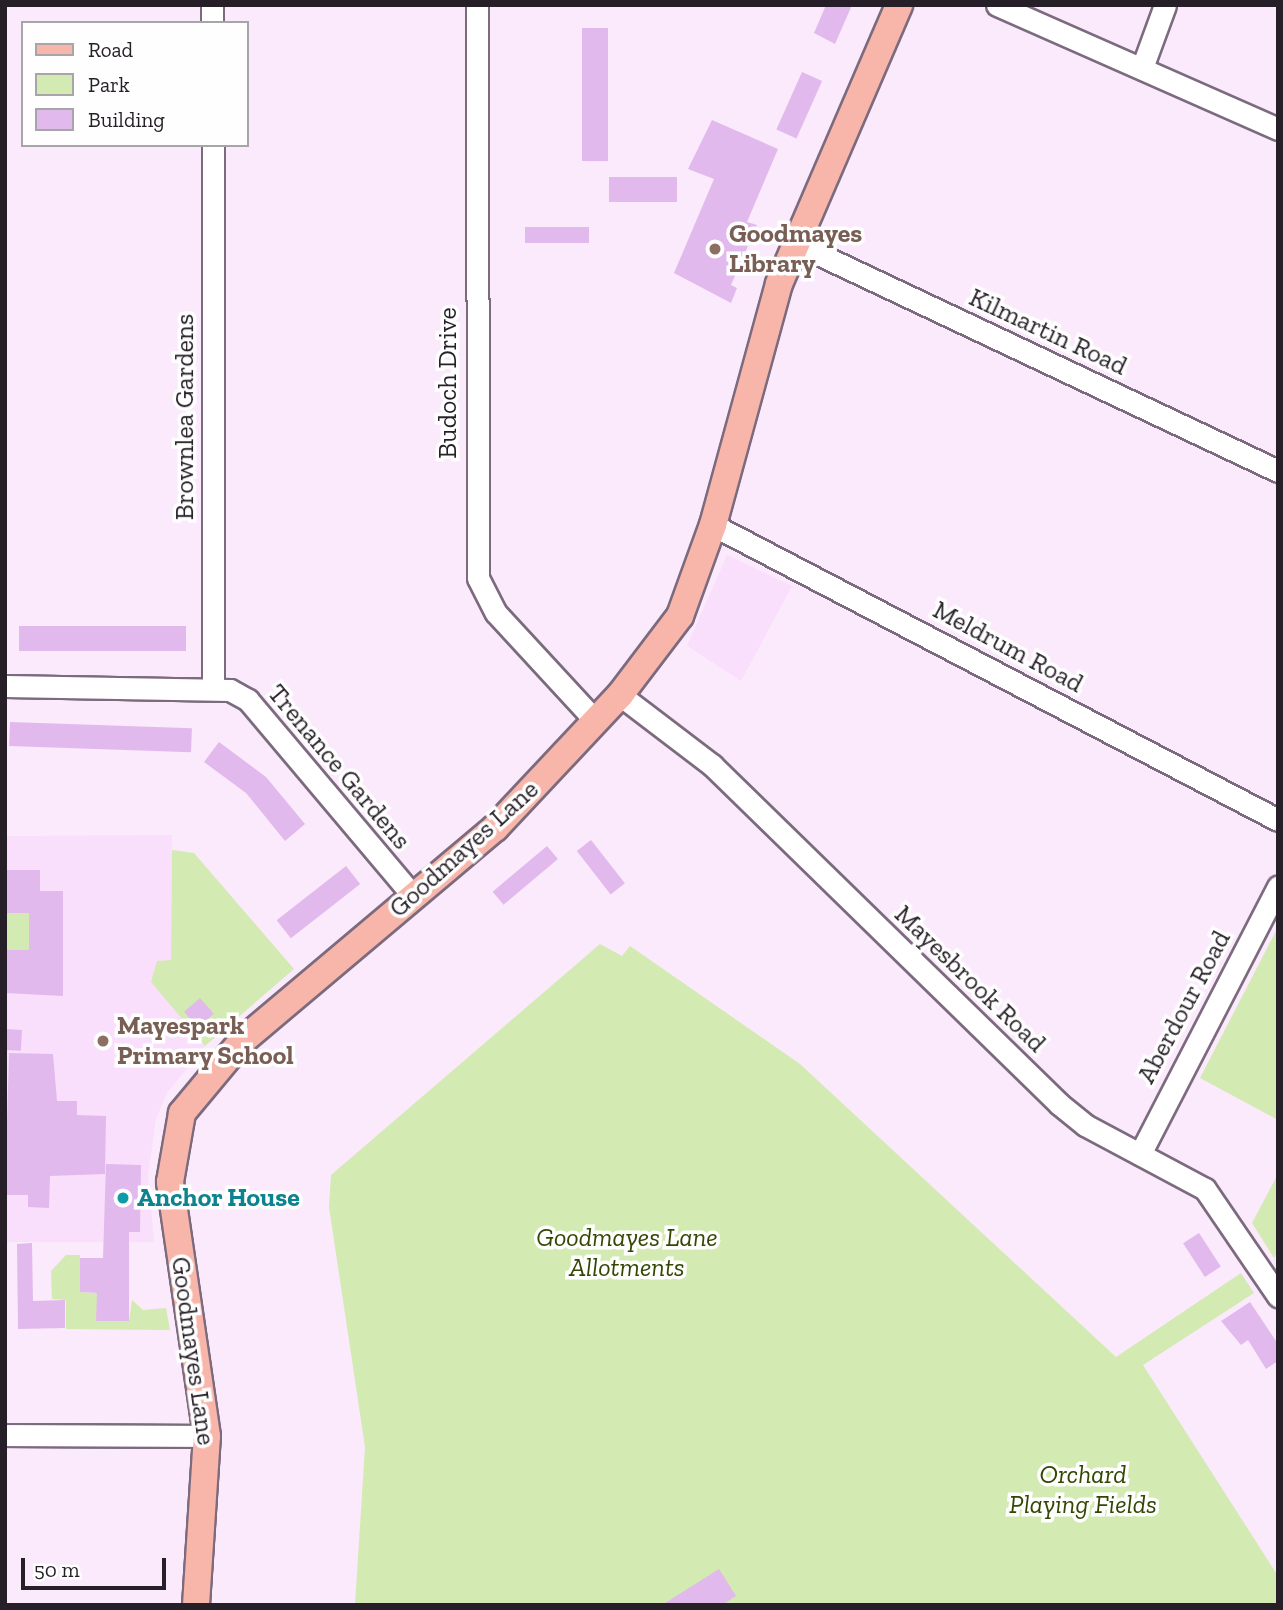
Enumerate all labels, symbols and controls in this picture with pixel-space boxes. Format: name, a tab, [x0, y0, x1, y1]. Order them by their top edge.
legend	[21, 21, 248, 147]
text: Road	[88, 37, 133, 62]
text: Park	[88, 72, 130, 97]
text: Building	[88, 107, 165, 132]
place label: Goodmayes Library	[729, 218, 862, 280]
marker: Goodmayes Library	[707, 241, 723, 257]
street label: Kilmartin Road	[964, 282, 1132, 382]
street label: Budoch Drive	[432, 307, 464, 459]
street label: Brownlea Gardens	[169, 314, 201, 520]
street label: Meldrum Road	[928, 594, 1088, 700]
street label: Trenance Gardens	[261, 678, 417, 856]
street label: Goodmayes Lane	[383, 774, 545, 924]
street label: Mayesbrook Road	[888, 899, 1052, 1059]
street label: Aberdour Road	[1131, 925, 1237, 1089]
place label: Mayespark Primary School	[117, 1010, 294, 1072]
marker: Mayespark Primary School	[95, 1033, 111, 1049]
place label: Anchor House	[137, 1182, 300, 1214]
marker: Anchor House	[115, 1190, 131, 1206]
park label: Goodmayes Lane Allotments	[536, 1222, 718, 1284]
street label: Goodmayes Lane	[164, 1255, 222, 1447]
park label: Orchard Playing Fields	[1009, 1459, 1157, 1520]
scale bar	[24, 1544, 170, 1588]
text: 50 m	[34, 1557, 80, 1582]

